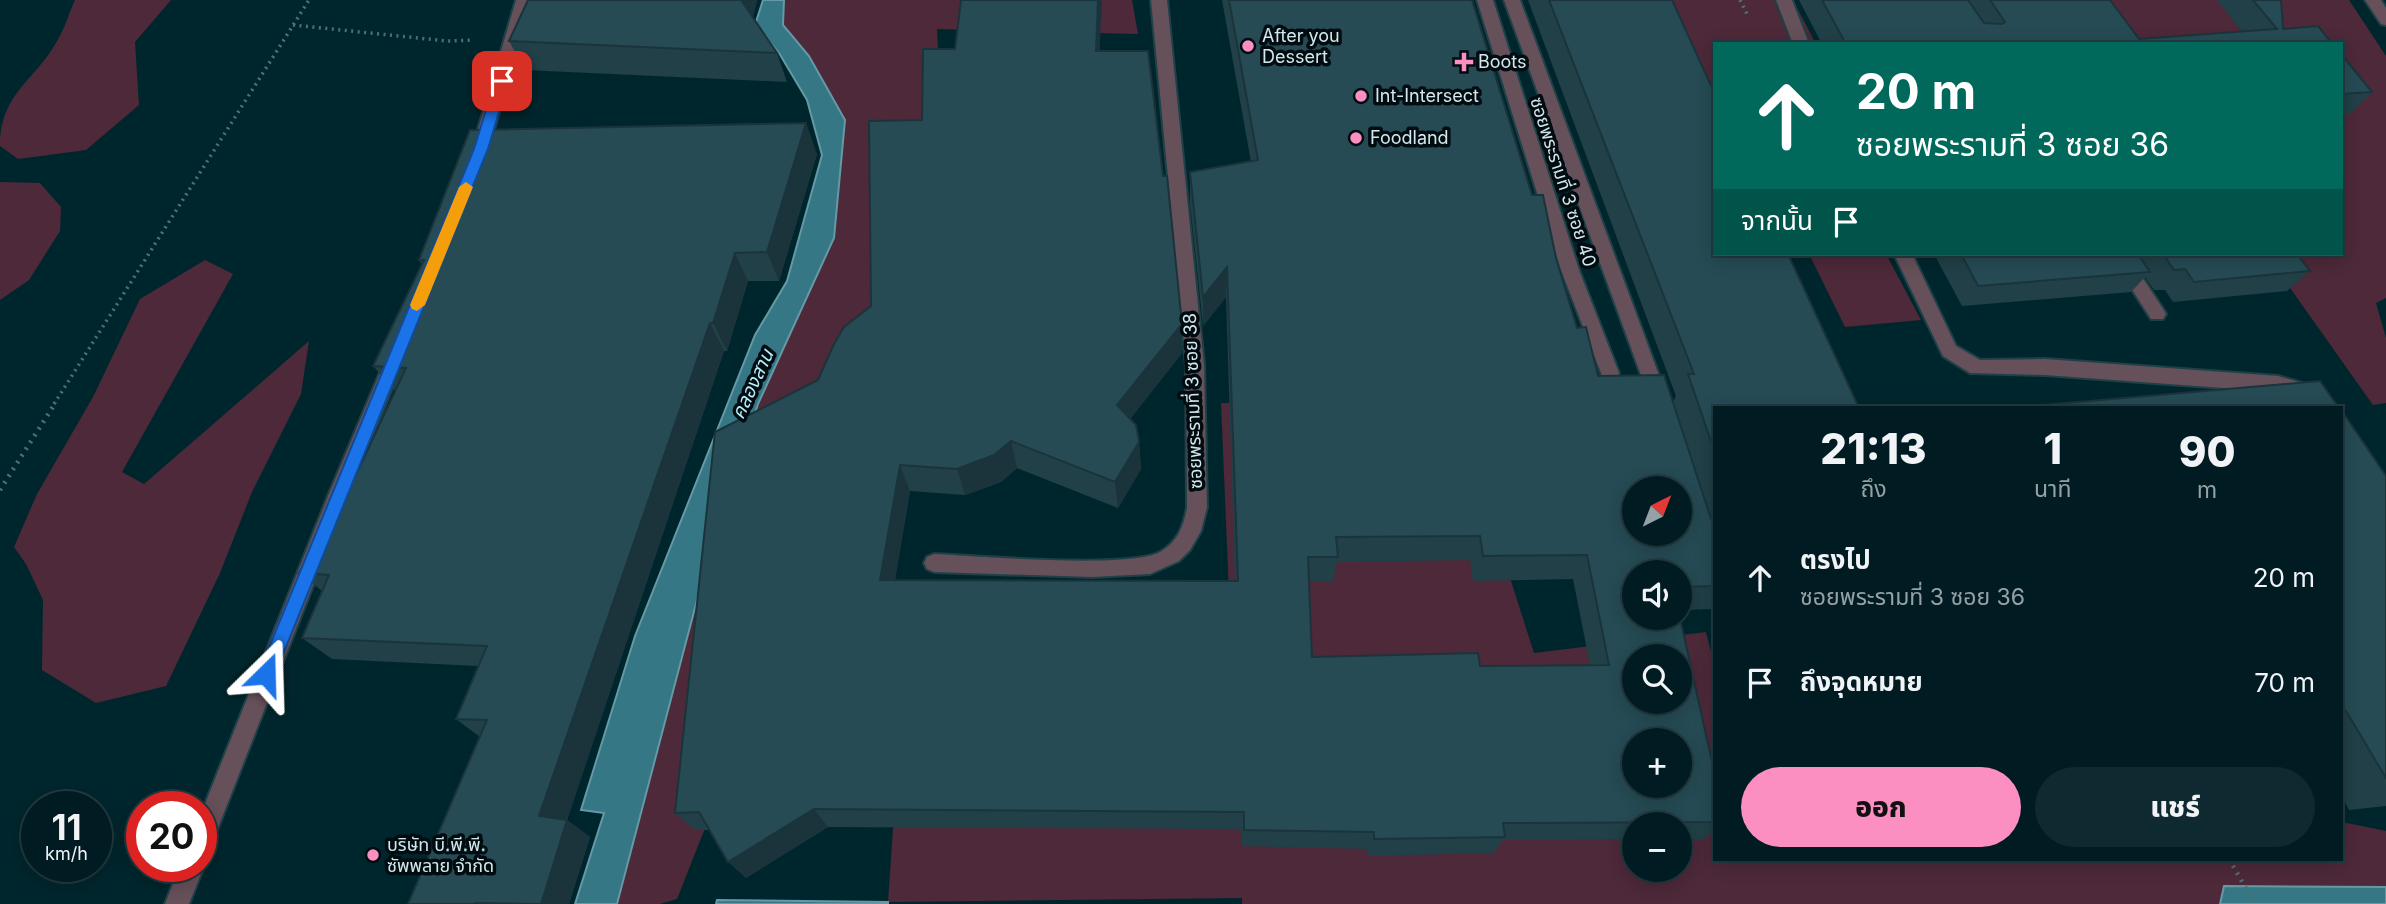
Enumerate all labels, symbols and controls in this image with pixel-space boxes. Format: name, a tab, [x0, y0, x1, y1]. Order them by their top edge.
place label: After you Dessert	[1262, 25, 1340, 67]
marker: After you Dessert	[1240, 38, 1256, 54]
pin	[472, 51, 532, 111]
place label: Boots	[1478, 51, 1527, 72]
marker: Boots	[1456, 54, 1472, 70]
icon: arrive	[483, 62, 521, 100]
text: 20 m	[1856, 62, 1976, 121]
icon: ahead	[1741, 70, 1832, 161]
place label: Int-Intersect	[1375, 85, 1479, 106]
marker: Int-Intersect	[1353, 88, 1369, 104]
street label: ซอยพระรามที่ 3 ซอย 40	[1526, 94, 1603, 269]
text: ซอยพระรามที่ 3 ซอย 36	[1856, 125, 2169, 164]
place label: Foodland	[1370, 127, 1449, 148]
marker: Foodland	[1348, 130, 1364, 146]
icon: arrive	[1827, 203, 1865, 241]
text: จากนั้น	[1741, 205, 1813, 236]
street label: ซอยพระรามที่ 3 ซอย 38	[1177, 313, 1206, 489]
water label: คลองสาน	[726, 345, 779, 423]
text: 21:13	[1820, 423, 1927, 474]
text: 1	[2043, 423, 2062, 474]
text: 90	[2179, 426, 2236, 477]
text: ถึง	[1860, 475, 1887, 503]
text: นาที	[2034, 475, 2071, 503]
north arrow	[1622, 476, 1692, 546]
map controls	[1622, 476, 1692, 882]
text: m	[2197, 476, 2217, 504]
text: ตรงไป	[1800, 544, 1871, 575]
icon: ahead	[1741, 559, 1779, 597]
button: sound	[1622, 560, 1692, 630]
text: 20 m	[2253, 562, 2315, 593]
text: ซอยพระรามที่ 3 ซอย 36	[1800, 583, 2025, 611]
position arrow	[229, 637, 303, 711]
button: search	[1622, 644, 1692, 714]
icon: arrive	[1741, 664, 1779, 702]
text: ถึงจุดหมาย	[1800, 666, 1923, 697]
text: 70 m	[2254, 667, 2315, 698]
button: +	[1622, 728, 1692, 798]
button: ออก	[1741, 767, 2021, 847]
button: แชร์	[2035, 767, 2315, 847]
speed limit sign: 20	[126, 791, 217, 882]
text: 11	[51, 806, 82, 848]
button: −	[1622, 812, 1692, 882]
place label: บริษัท บี.พี.พี. ซัพพลาย จำกัด	[387, 834, 494, 876]
text: km/h	[45, 843, 88, 864]
marker: บริษัท บี.พี.พี. ซัพพลาย จำกัด	[365, 847, 381, 863]

